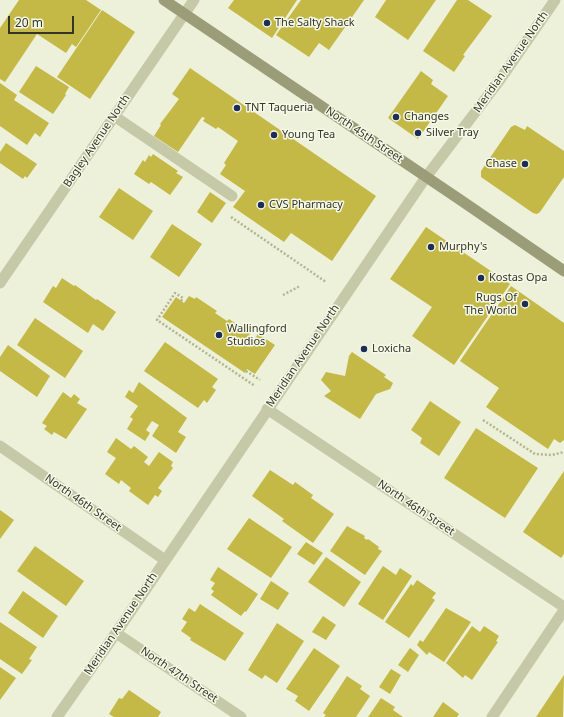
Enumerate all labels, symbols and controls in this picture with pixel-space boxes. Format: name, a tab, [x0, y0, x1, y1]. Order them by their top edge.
scale bar	[10, 8, 76, 34]
street label: Meridian Avenue North	[471, 9, 551, 115]
text: 20 m	[15, 14, 43, 31]
place label: The Salty Shack	[275, 16, 355, 30]
marker: The Salty Shack	[262, 18, 272, 28]
street label: Bagley Avenue North	[61, 92, 133, 190]
place label: TNT Taqueria	[245, 101, 313, 115]
marker: TNT Taqueria	[232, 103, 242, 113]
street label: North 45th Street	[323, 104, 405, 166]
place label: Changes	[404, 110, 449, 124]
marker: Changes	[391, 112, 401, 122]
place label: Silver Tray	[426, 126, 479, 140]
place label: Young Tea	[282, 128, 335, 142]
marker: Silver Tray	[413, 128, 423, 138]
marker: Young Tea	[269, 130, 279, 140]
place label: Chase	[486, 157, 517, 171]
marker: Chase	[520, 159, 530, 169]
place label: CVS Pharmacy	[269, 198, 343, 212]
marker: CVS Pharmacy	[256, 200, 266, 210]
place label: Murphy's	[439, 240, 487, 254]
marker: Murphy's	[426, 242, 436, 252]
place label: Kostas Opa	[489, 271, 548, 285]
marker: Kostas Opa	[476, 273, 486, 283]
place label: Rugs Of The World	[464, 291, 517, 317]
marker: Rugs Of The World	[520, 299, 530, 309]
street label: Meridian Avenue North	[264, 302, 342, 410]
place label: Wallingford Studios	[227, 322, 287, 348]
marker: Wallingford Studios	[214, 330, 224, 340]
place label: Loxicha	[372, 342, 411, 356]
marker: Loxicha	[359, 344, 369, 354]
street label: North 46th Street	[42, 472, 124, 534]
street label: North 46th Street	[375, 477, 457, 539]
street label: Meridian Avenue North	[82, 570, 160, 678]
street label: North 47th Street	[138, 644, 220, 706]

